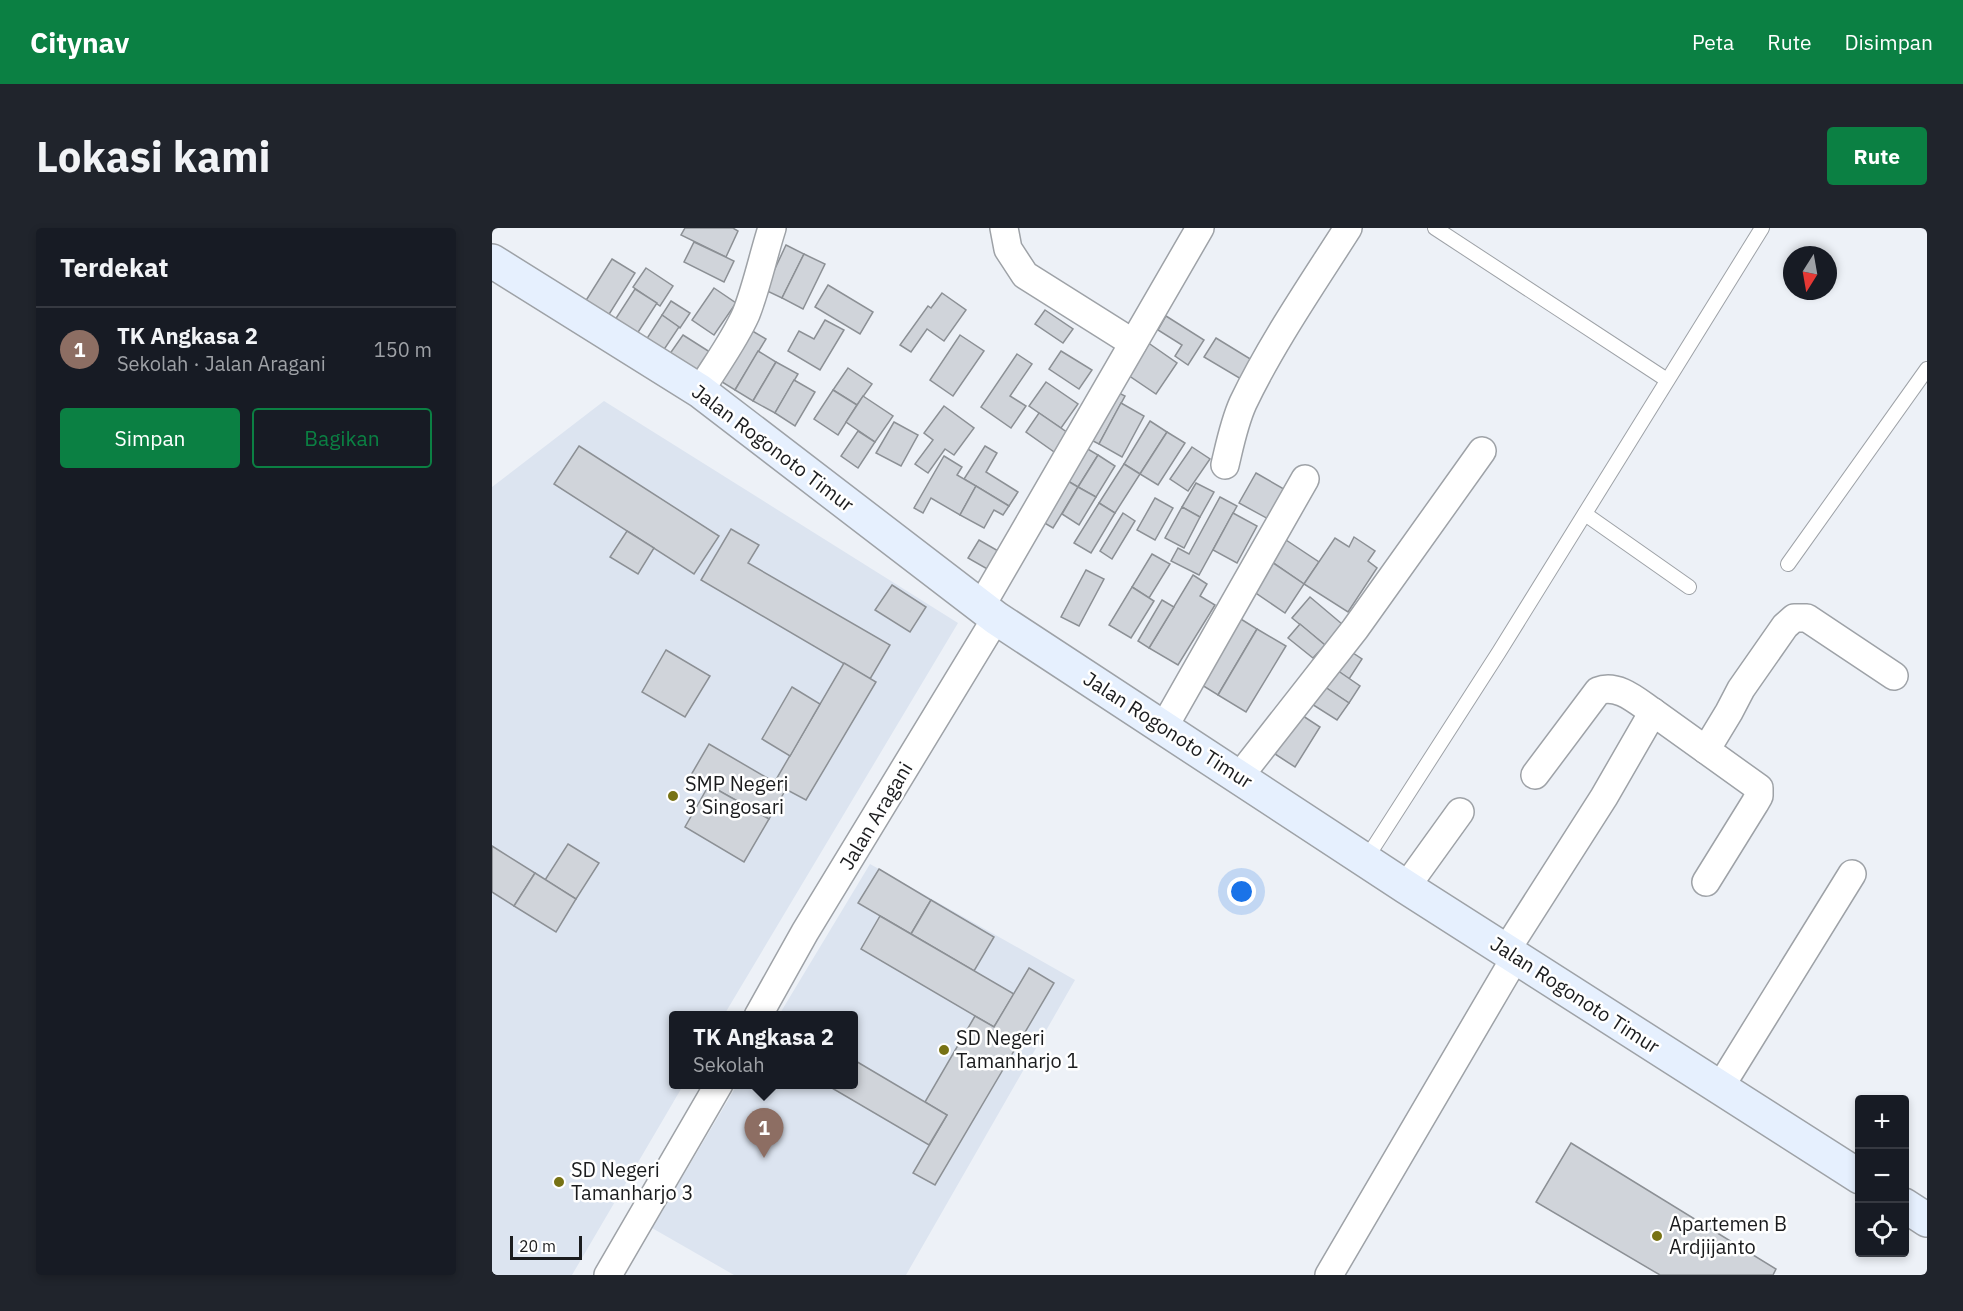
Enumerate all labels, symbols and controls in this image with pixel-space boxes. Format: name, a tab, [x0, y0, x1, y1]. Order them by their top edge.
text: Citynav	[30, 24, 129, 61]
text: Peta	[1692, 28, 1734, 56]
text: Rute	[1767, 28, 1812, 56]
text: Disimpan	[1845, 28, 1933, 56]
button: Rute	[1827, 127, 1927, 185]
text: Lokasi kami	[36, 129, 270, 184]
north arrow	[1783, 246, 1837, 300]
text: Terdekat	[60, 250, 169, 284]
text: TK Angkasa 2	[117, 321, 258, 350]
text: 1	[74, 336, 86, 363]
text: 150 m	[374, 336, 432, 363]
text: Sekolah · Jalan Aragani	[117, 350, 326, 377]
street label: Jalan Rogonoto Timur	[687, 378, 860, 517]
button: Simpan	[60, 408, 240, 468]
button: Bagikan	[252, 408, 432, 468]
street label: Jalan Rogonoto Timur	[1079, 665, 1258, 794]
street label: Jalan Aragani	[833, 757, 918, 875]
place label: SMP Negeri 3 Singosari	[685, 770, 789, 820]
marker: SMP Negeri 3 Singosari	[666, 789, 680, 803]
your location	[1227, 877, 1256, 906]
street label: Jalan Rogonoto Timur	[1486, 930, 1665, 1059]
popup	[669, 1011, 858, 1089]
text: TK Angkasa 2	[693, 1022, 834, 1051]
place label: SD Negeri Tamanharjo 1	[956, 1024, 1079, 1074]
marker: SD Negeri Tamanharjo 1	[937, 1043, 951, 1057]
text: Sekolah	[693, 1051, 765, 1078]
map controls	[1855, 1095, 1909, 1257]
button: +	[1855, 1095, 1909, 1149]
pin: 1	[744, 1108, 784, 1158]
button: −	[1855, 1149, 1909, 1203]
place label: SD Negeri Tamanharjo 3	[571, 1156, 694, 1206]
marker: SD Negeri Tamanharjo 3	[552, 1175, 566, 1189]
button: locate	[1855, 1203, 1909, 1257]
place label: Apartemen B Ardjijanto	[1669, 1210, 1787, 1260]
marker: Apartemen B Ardjijanto	[1650, 1229, 1664, 1243]
scale bar	[510, 1233, 582, 1260]
text: 20 m	[519, 1236, 556, 1256]

